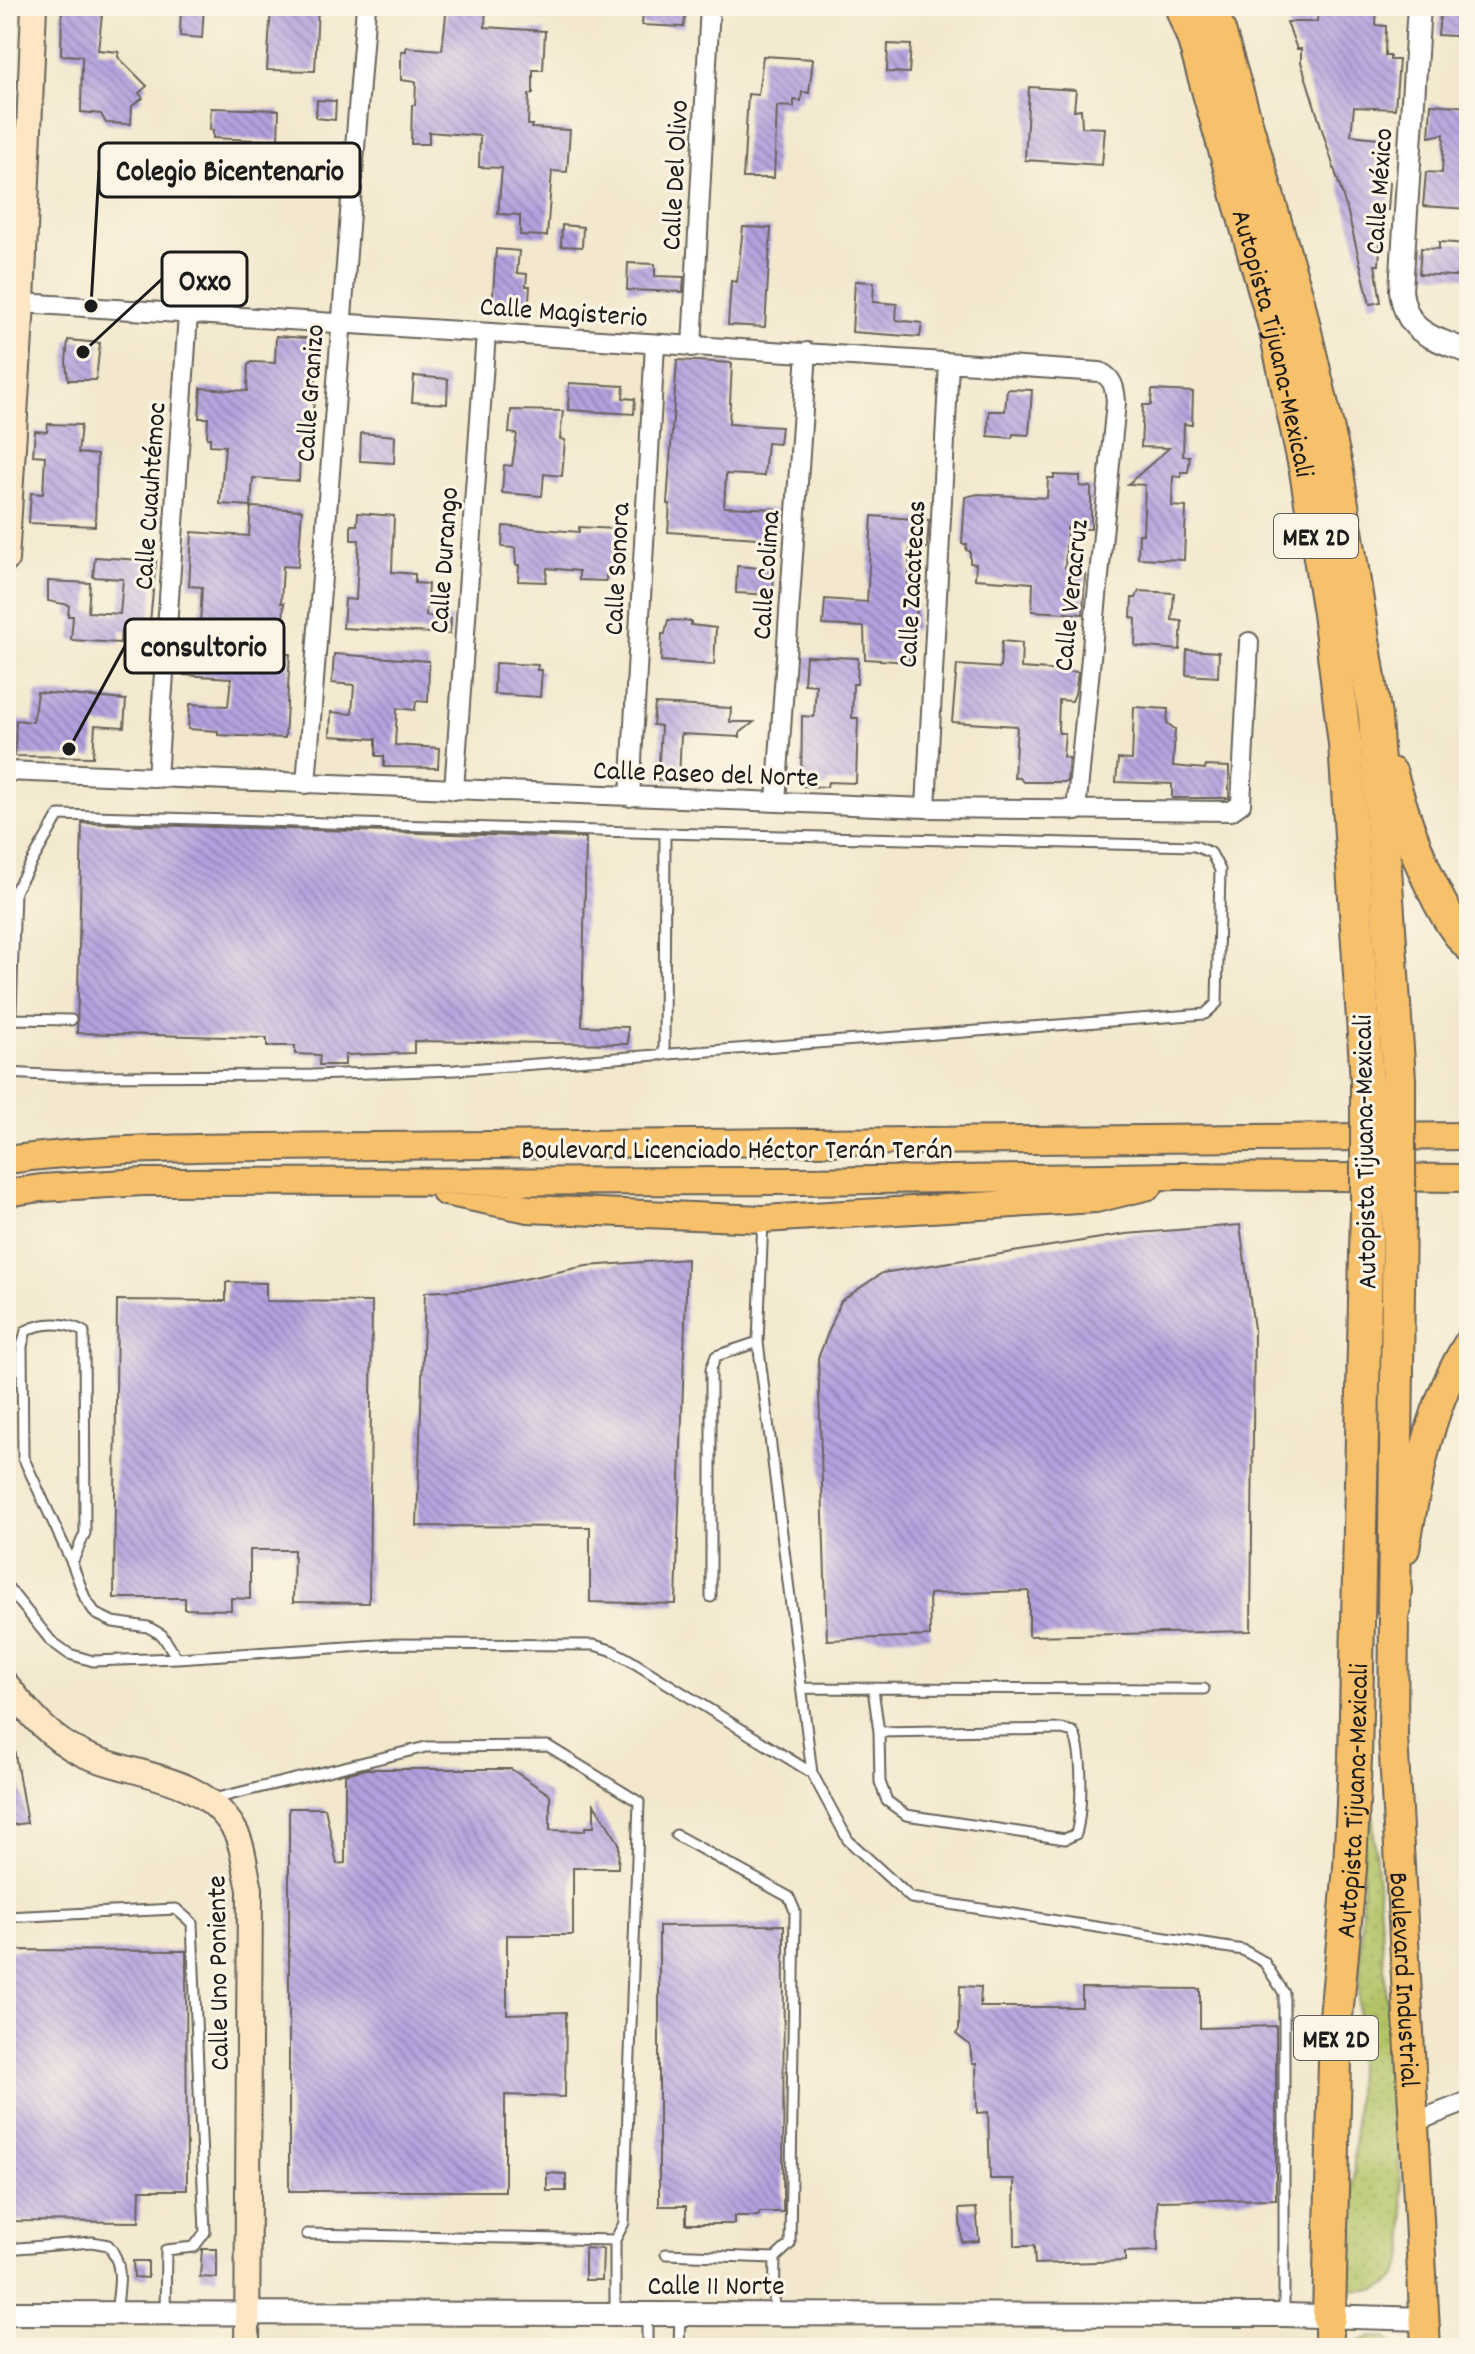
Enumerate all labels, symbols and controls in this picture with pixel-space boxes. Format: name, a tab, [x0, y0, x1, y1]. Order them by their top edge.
street label: Calle Del Olivo	[654, 99, 702, 252]
street label: Calle México	[1358, 127, 1406, 256]
callout: Colegio Bicentenario	[99, 143, 360, 197]
text: Colegio Bicentenario	[116, 153, 344, 196]
street label: Autopista Tijuana-Mexicali	[1218, 205, 1322, 480]
callout: Oxxo	[162, 252, 247, 306]
text: Oxxo	[179, 263, 231, 306]
street label: Calle Magisterio	[478, 289, 649, 341]
street label: Calle Granizo	[288, 323, 338, 464]
street label: Calle Cuauhtémoc	[126, 401, 180, 592]
street label: Calle Durango	[422, 486, 472, 635]
street label: Calle Zacatecas	[891, 499, 939, 669]
street label: Calle Sonora	[597, 501, 643, 637]
street label: Calle Colima	[745, 509, 794, 641]
road number: MEX 2D	[1274, 514, 1358, 558]
street label: Calle Veracruz	[1046, 517, 1102, 674]
callout: consultorio	[125, 619, 284, 673]
text: consultorio	[141, 629, 267, 672]
street label: Calle Paseo del Norte	[592, 753, 819, 801]
street label: Autopista Tijuana-Mexicali	[1346, 1014, 1390, 1290]
street label: Boulevard Licenciado Héctor Terán Terán	[521, 1133, 953, 1173]
street label: Autopista Tijuana-Mexicali	[1328, 1663, 1382, 1940]
street label: Boulevard Industrial	[1375, 1871, 1427, 2089]
street label: Calle Uno Poniente	[199, 1875, 243, 2071]
road number: MEX 2D	[1294, 2016, 1378, 2060]
street label: Calle 11 Norte	[647, 2269, 785, 2309]

